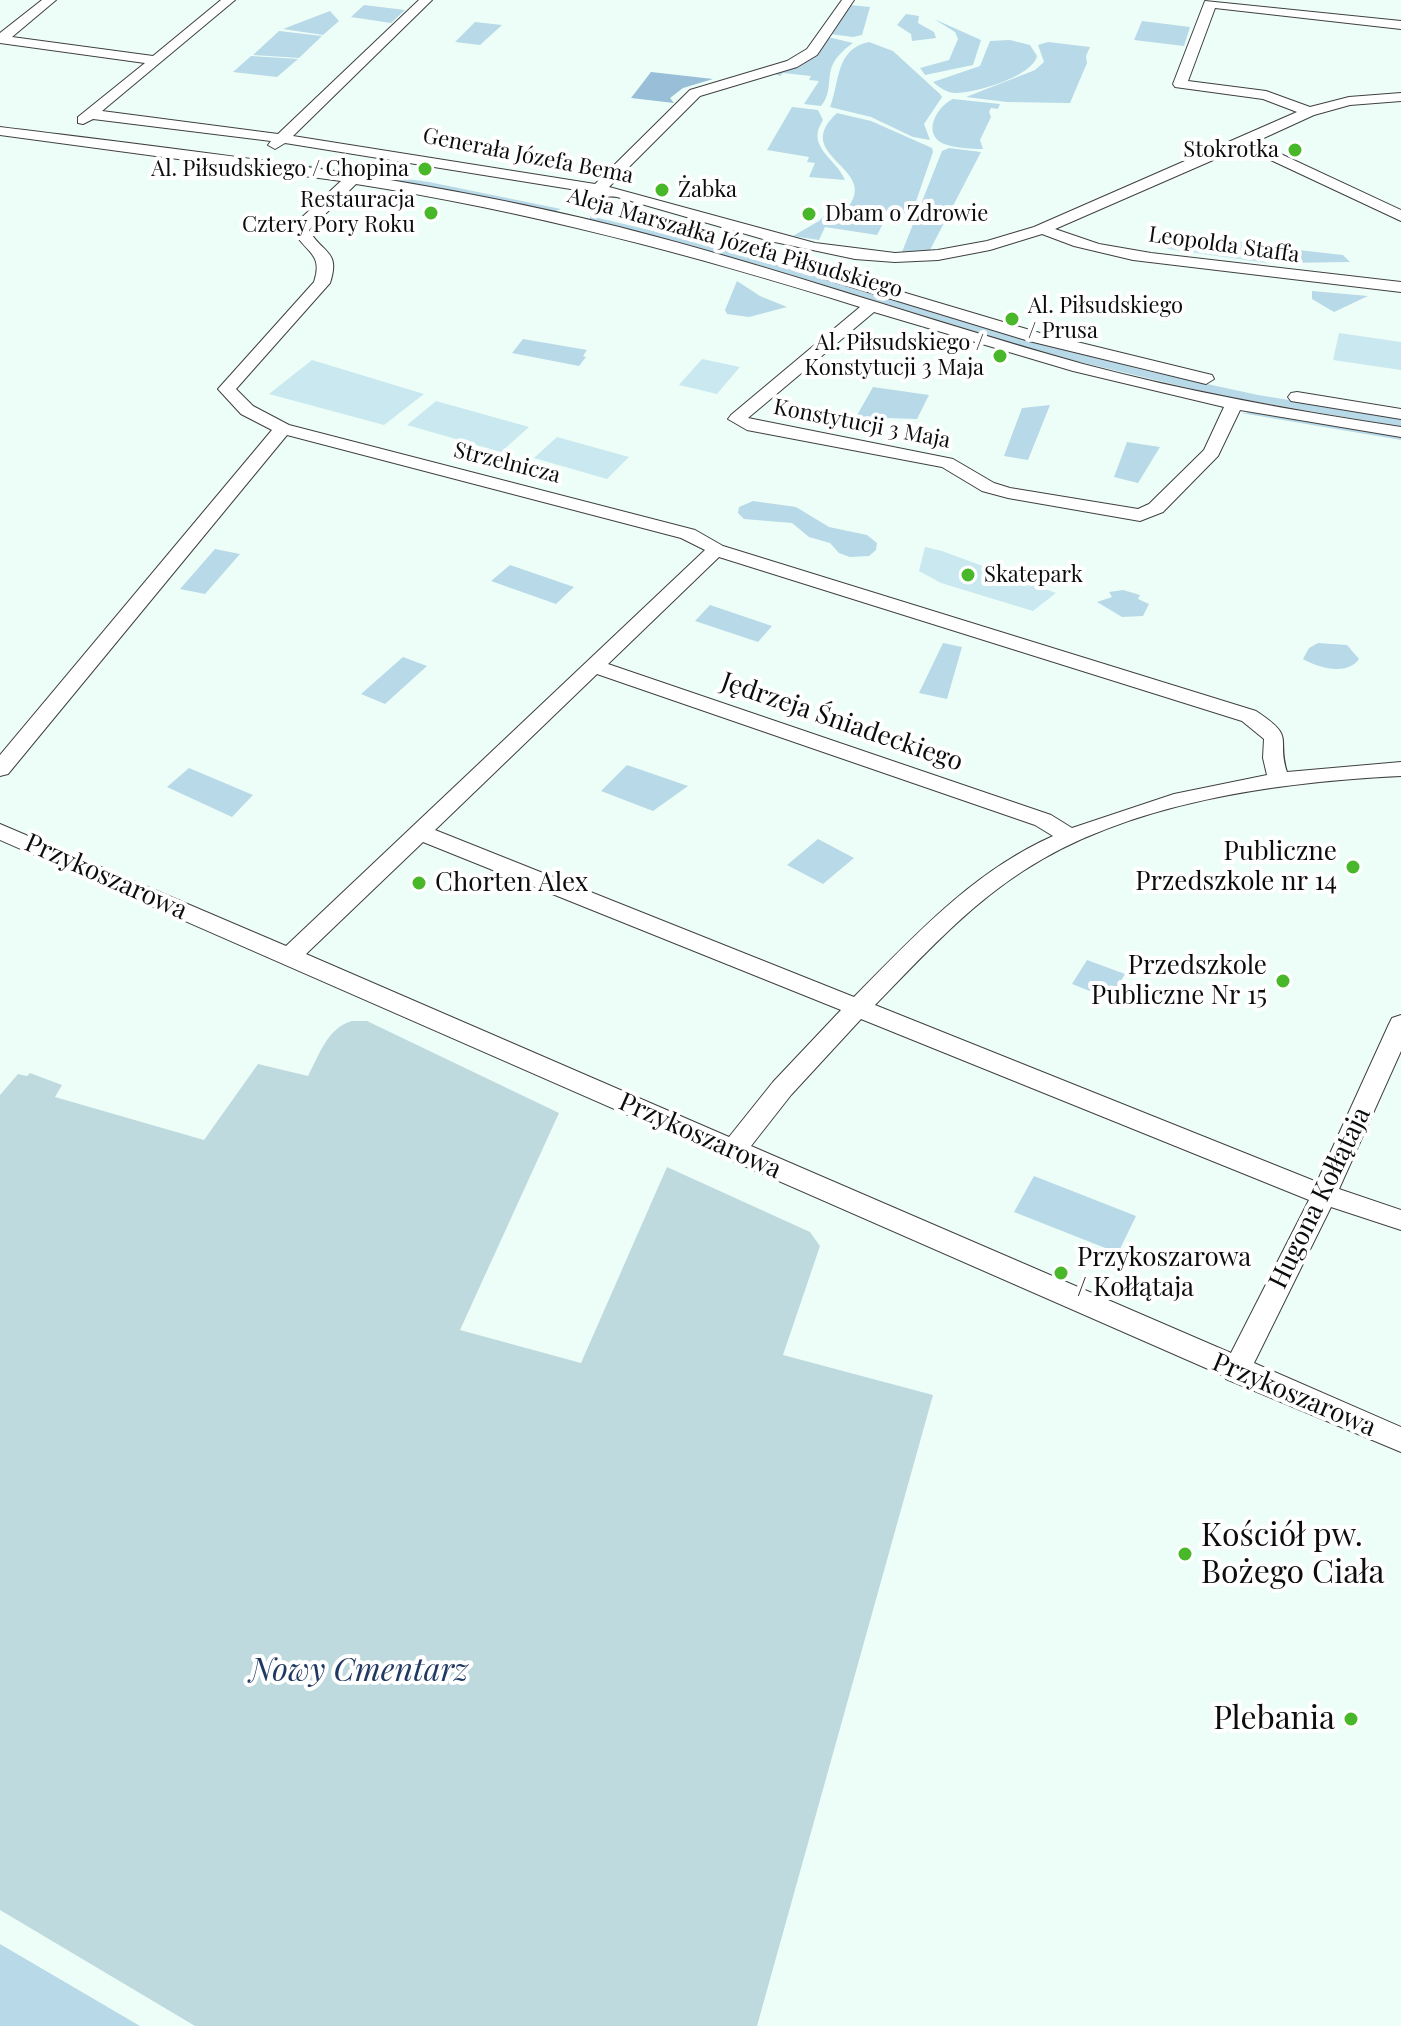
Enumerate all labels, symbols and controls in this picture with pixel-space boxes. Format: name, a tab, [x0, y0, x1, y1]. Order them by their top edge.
street label: Generała Józefa Bema	[421, 123, 635, 189]
place label: Stokrotka	[1183, 137, 1279, 163]
marker: Stokrotka	[1286, 141, 1304, 159]
place label: Al. Piłsudskiego / Chopina	[151, 156, 409, 182]
marker: Al. Piłsudskiego / Chopina	[416, 160, 434, 178]
place label: Żabka	[678, 177, 737, 203]
marker: Żabka	[653, 181, 671, 199]
street label: Aleja Marszałka Józefa Piłsudskiego	[564, 182, 906, 304]
place label: Restauracja Cztery Pory Roku	[242, 187, 415, 238]
place label: Dbam o Zdrowie	[825, 201, 988, 227]
marker: Restauracja Cztery Pory Roku	[422, 204, 440, 222]
marker: Dbam o Zdrowie	[800, 205, 818, 223]
street label: Leopolda Staffa	[1147, 221, 1301, 269]
place label: Al. Piłsudskiego / Prusa	[1028, 293, 1183, 344]
marker: Al. Piłsudskiego / Prusa	[1003, 310, 1021, 328]
place label: Al. Piłsudskiego / Konstytucji 3 Maja	[804, 330, 984, 382]
marker: Al. Piłsudskiego / Konstytucji 3 Maja	[991, 347, 1009, 365]
street label: Konstytucji 3 Maja	[771, 394, 953, 454]
street label: Strzelnicza	[451, 437, 563, 489]
place label: Skatepark	[984, 562, 1083, 588]
marker: Skatepark	[959, 566, 977, 584]
street label: Jędrzeja Śniadeckiego	[717, 666, 967, 778]
street label: Przykoszarowa	[20, 827, 192, 927]
place label: Publiczne Przedszkole nr 14	[1135, 836, 1337, 898]
marker: Publiczne Przedszkole nr 14	[1344, 858, 1362, 876]
place label: Chorten Alex	[435, 867, 588, 899]
marker: Chorten Alex	[410, 874, 428, 892]
place label: Przedszkole Publiczne Nr 15	[1091, 950, 1267, 1012]
marker: Przedszkole Publiczne Nr 15	[1274, 972, 1292, 990]
street label: Przykoszarowa	[614, 1086, 786, 1186]
street label: Hugona Kołłątaja	[1263, 1102, 1377, 1294]
place label: Przykoszarowa / Kołłątaja	[1077, 1242, 1251, 1304]
marker: Przykoszarowa / Kołłątaja	[1052, 1264, 1070, 1282]
street label: Przykoszarowa	[1208, 1347, 1380, 1443]
place label: Kościół pw. Bożego Ciała	[1201, 1517, 1384, 1592]
marker: Kościół pw. Bożego Ciała	[1176, 1545, 1194, 1563]
park label: Nowy Cmentarz	[250, 1652, 468, 1690]
place label: Plebania	[1213, 1700, 1335, 1738]
marker: Plebania	[1342, 1710, 1360, 1728]

